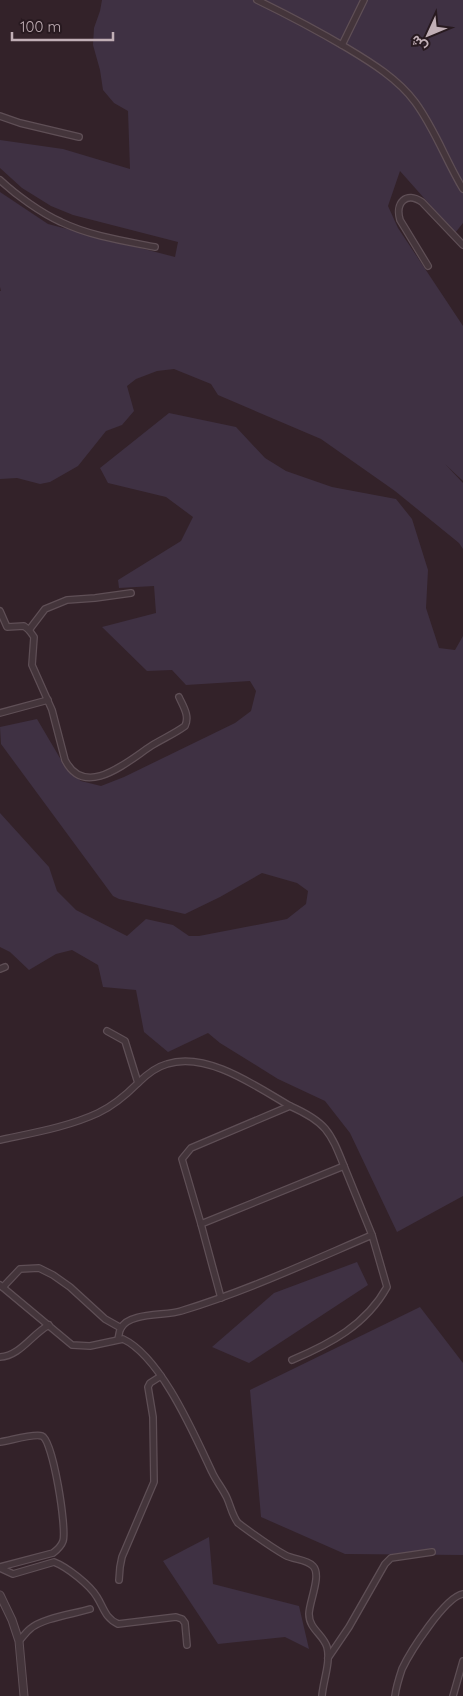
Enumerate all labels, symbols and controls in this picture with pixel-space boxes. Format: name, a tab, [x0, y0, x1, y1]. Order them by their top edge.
scale bar	[12, 10, 114, 42]
north arrow	[403, 10, 453, 60]
text: 100 m	[20, 17, 61, 36]
text: ش	[406, 32, 431, 56]

